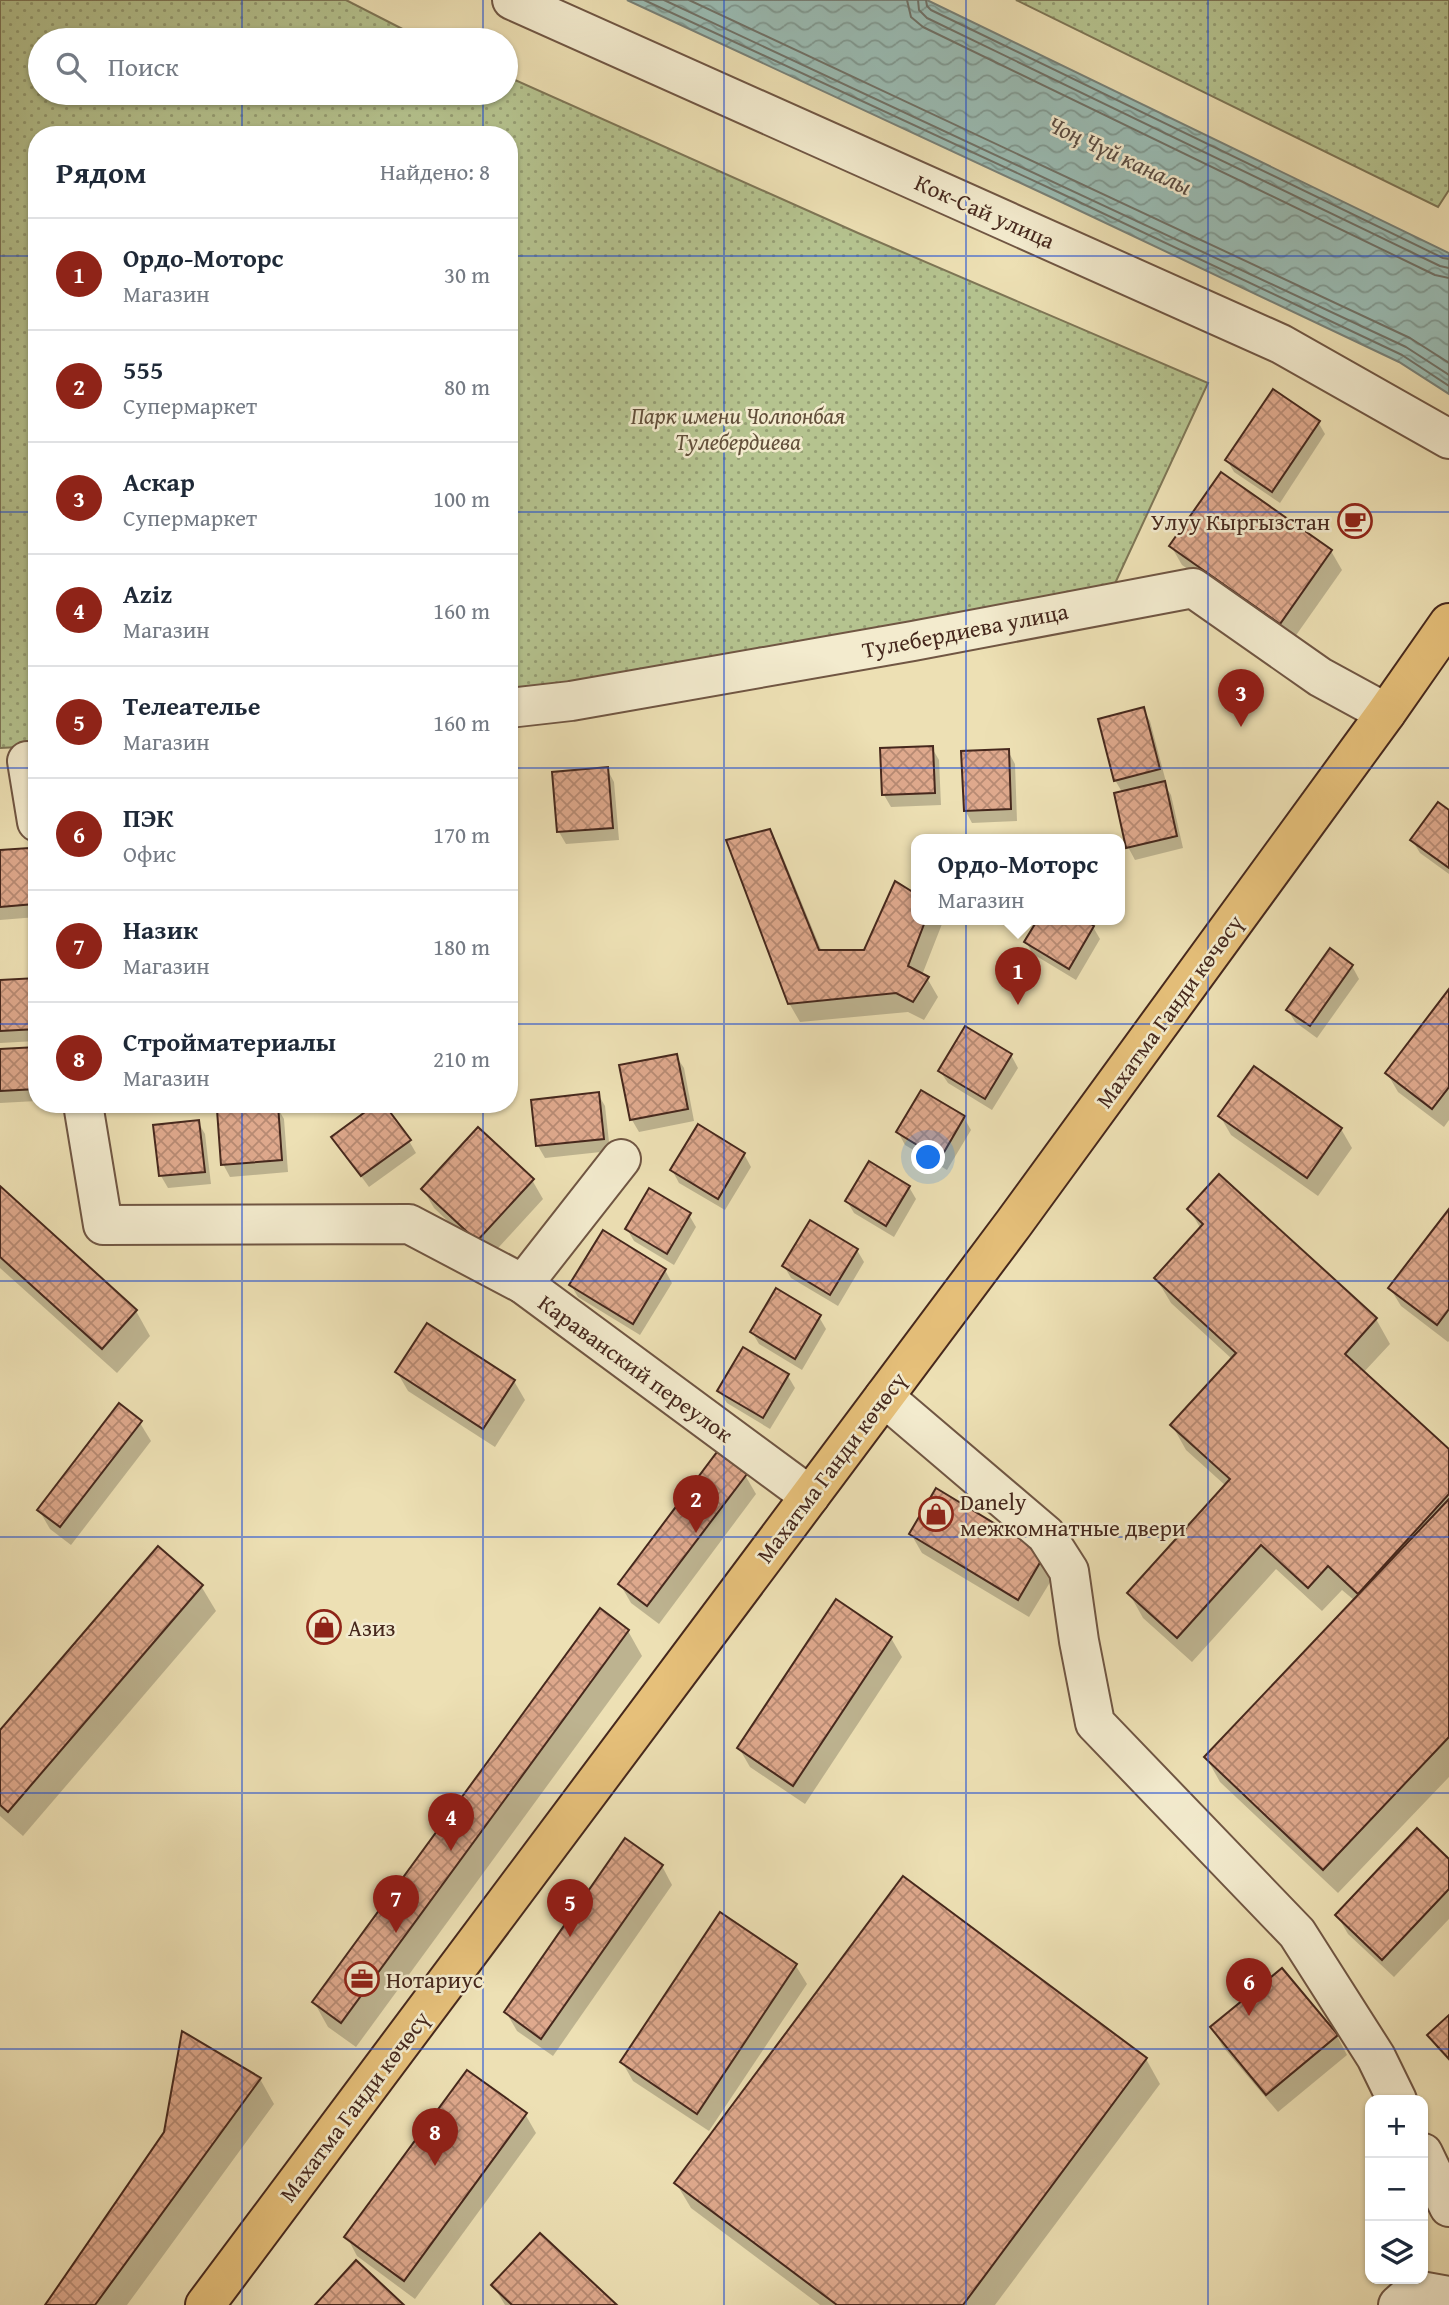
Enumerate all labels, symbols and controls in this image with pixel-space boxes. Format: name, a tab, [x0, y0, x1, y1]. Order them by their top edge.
search box	[28, 28, 518, 105]
text: Поиск	[108, 47, 179, 86]
icon: search	[52, 48, 90, 86]
water label: Чоң Чүй каналы	[1042, 106, 1198, 204]
text: Рядом	[56, 150, 147, 194]
text: Найдено: 8	[380, 155, 490, 188]
street label: Кок-Сай улица	[910, 165, 1060, 257]
text: Ордо-Моторс	[123, 238, 284, 277]
text: 1	[73, 258, 85, 291]
text: 30 m	[444, 258, 490, 291]
text: Магазин	[123, 277, 210, 310]
text: 555	[123, 350, 163, 389]
text: 2	[73, 370, 85, 403]
text: 80 m	[444, 370, 490, 403]
text: Супермаркет	[123, 389, 257, 422]
park label: Парк имени Чолпонбая Тулебердиева	[631, 399, 845, 458]
text: Аскар	[123, 462, 195, 501]
text: 3	[73, 482, 85, 515]
text: 100 m	[433, 482, 490, 515]
text: Супермаркет	[123, 501, 257, 534]
cafe icon: Улуу Кыргызстан	[1336, 502, 1374, 540]
place label: Улуу Кыргызстан	[1151, 505, 1330, 538]
text: Aziz	[123, 574, 172, 613]
text: 4	[73, 594, 85, 627]
text: 160 m	[433, 594, 490, 627]
street label: Тулебердиева улица	[859, 594, 1071, 666]
text: Магазин	[123, 613, 210, 646]
pin: 3	[1218, 669, 1264, 727]
text: Телеателье	[123, 686, 260, 725]
text: 5	[73, 706, 85, 739]
text: 160 m	[433, 706, 490, 739]
text: Магазин	[123, 725, 210, 758]
text: ПЭК	[123, 798, 174, 837]
text: 6	[73, 818, 85, 851]
text: 170 m	[433, 818, 490, 851]
popup	[911, 834, 1125, 925]
text: Офис	[123, 837, 176, 870]
text: Ордо-Моторс	[938, 844, 1098, 883]
text: Магазин	[938, 883, 1024, 916]
street label: Махатма Ганди көчөсү	[1087, 907, 1251, 1115]
text: Назик	[123, 910, 198, 949]
text: 7	[73, 930, 85, 963]
text: 180 m	[433, 930, 490, 963]
pin: 1	[995, 947, 1041, 1005]
text: Магазин	[123, 949, 210, 982]
text: Стройматериалы	[123, 1022, 336, 1061]
text: 8	[73, 1042, 85, 1075]
text: 210 m	[433, 1042, 490, 1075]
text: Магазин	[123, 1061, 210, 1094]
your location	[911, 1140, 945, 1174]
street label: Караванский переулок	[532, 1286, 740, 1450]
street label: Махатма Ганди көчөсү	[748, 1364, 914, 1570]
pin: 2	[673, 1475, 719, 1533]
place label: Danely межкомнатные двери	[960, 1485, 1186, 1544]
shop icon: Danely межкомнатные двери	[917, 1495, 955, 1533]
shop icon: Азиз	[305, 1608, 343, 1646]
place label: Азиз	[348, 1611, 396, 1644]
pin: 4	[428, 1793, 474, 1851]
pin: 7	[373, 1875, 419, 1933]
pin: 5	[547, 1879, 593, 1937]
pin: 6	[1226, 1958, 1272, 2016]
office icon: Нотариус	[343, 1960, 381, 1998]
place label: Нотариус	[386, 1963, 483, 1996]
street label: Махатма Ганди көчөсү	[271, 2003, 437, 2209]
map controls	[1365, 2095, 1428, 2284]
button: +	[1365, 2095, 1428, 2158]
pin: 8	[412, 2108, 458, 2166]
button: −	[1365, 2158, 1428, 2221]
button: layers	[1365, 2221, 1428, 2284]

